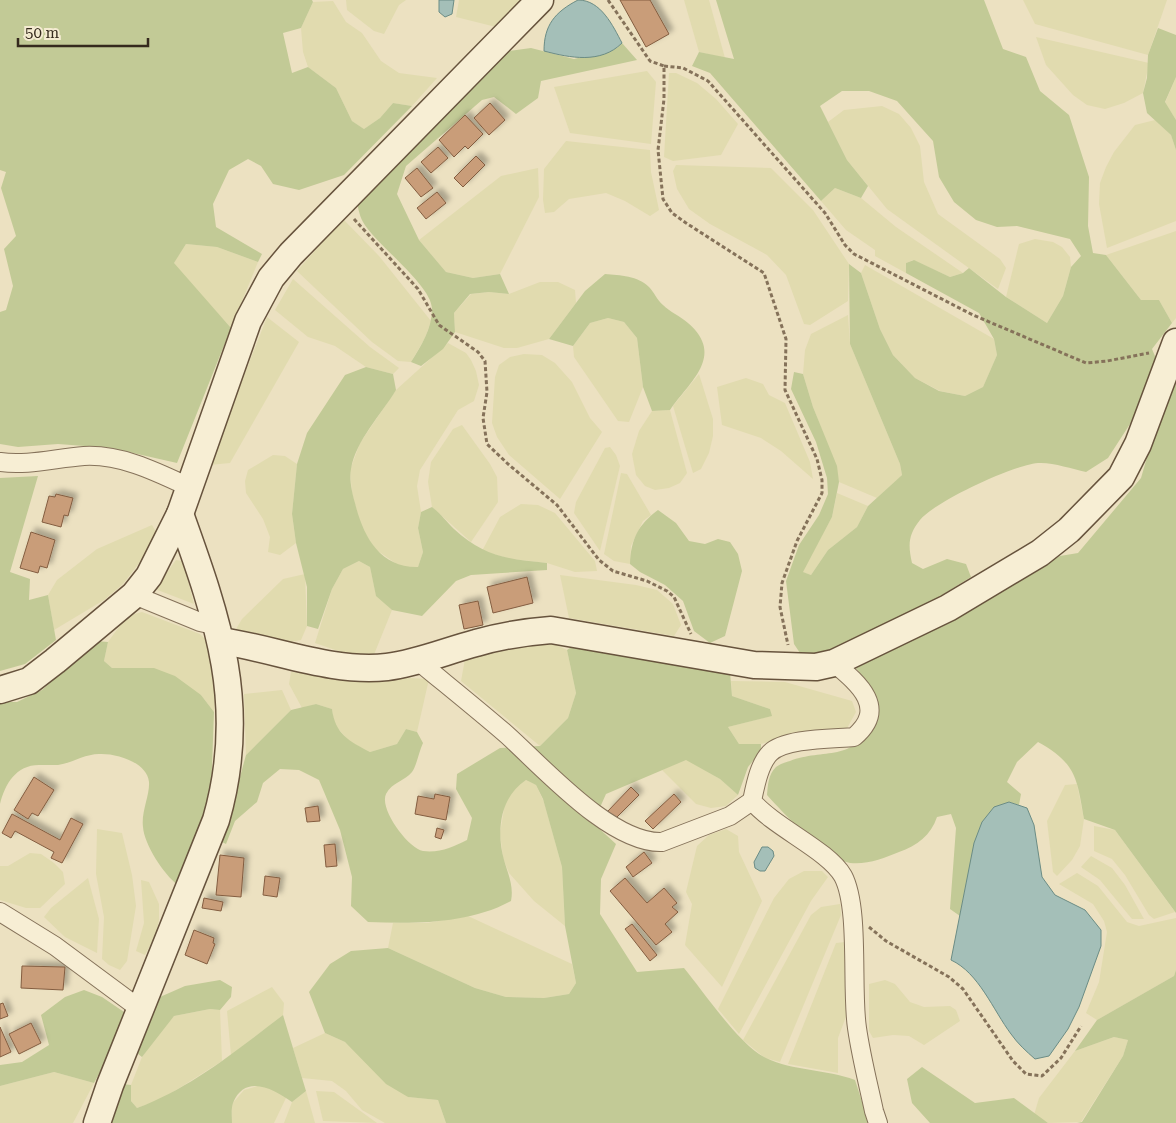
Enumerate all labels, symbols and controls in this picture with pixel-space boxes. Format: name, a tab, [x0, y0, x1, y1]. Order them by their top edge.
scale bar	[18, 15, 148, 47]
text: 50 m	[25, 24, 60, 42]

